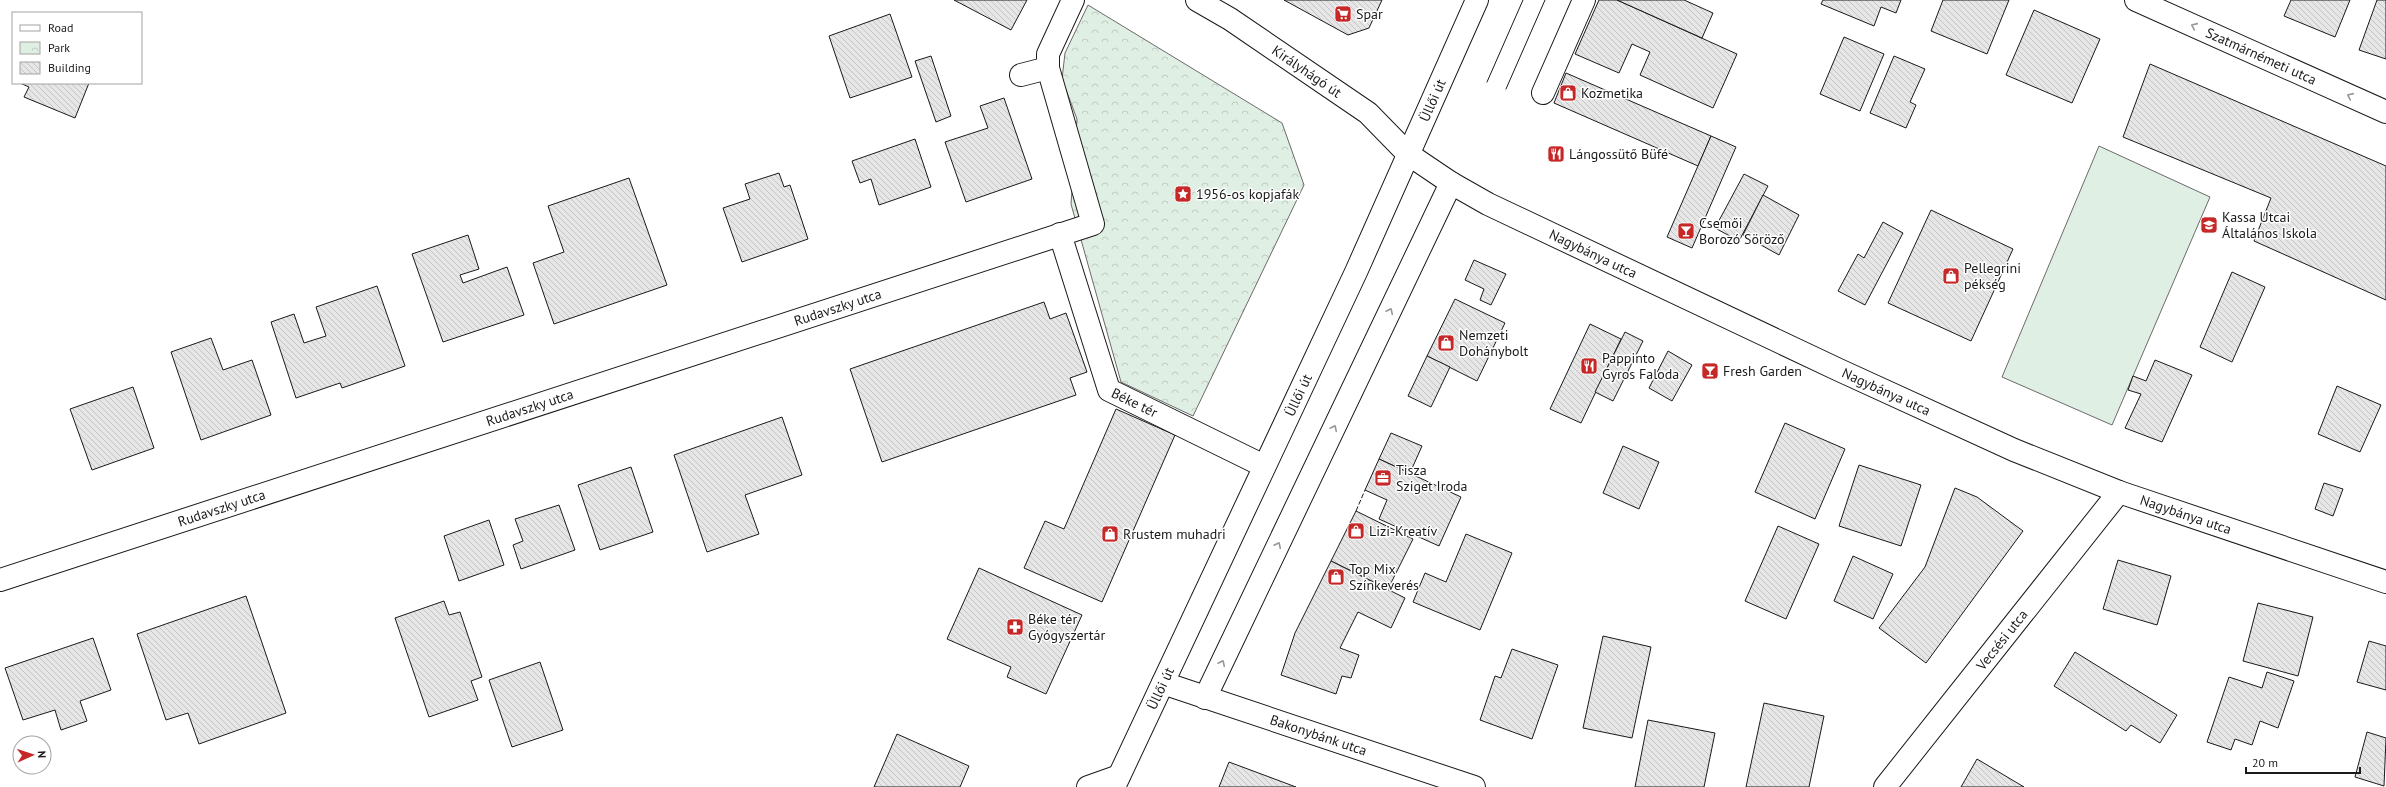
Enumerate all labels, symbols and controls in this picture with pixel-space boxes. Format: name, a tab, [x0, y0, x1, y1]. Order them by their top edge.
supermarket icon: Spar	[1333, 4, 1353, 24]
place label: Spar	[1356, 5, 1383, 23]
legend	[12, 12, 142, 84]
text: Road	[48, 20, 73, 35]
one-way arrow	[2190, 23, 2198, 31]
street label: Szatmárnémeti utca	[2203, 23, 2319, 89]
text: Park	[48, 40, 70, 55]
street label: Királyhágó út	[1269, 41, 1345, 102]
text: Building	[48, 60, 91, 75]
street label: Üllői út	[1415, 76, 1450, 124]
shop icon: Kozmetika	[1558, 83, 1578, 103]
place label: Kozmetika	[1581, 84, 1643, 102]
one-way arrow	[2347, 93, 2354, 101]
restaurant icon: Lángossütő Büfé	[1546, 144, 1566, 164]
place label: Lángossütő Büfé	[1569, 145, 1668, 163]
place icon: 1956-os kopjafák	[1173, 184, 1193, 204]
place label: 1956-os kopjafák	[1196, 185, 1299, 203]
place label: Kassa Utcai Általános Iskola	[2222, 208, 2317, 242]
place label: Csemői Borozó Söröző	[1699, 214, 1785, 248]
school or university icon: Kassa Utcai Általános Iskola	[2199, 215, 2219, 235]
bar icon: Csemői Borozó Söröző	[1676, 221, 1696, 241]
street label: Nagybánya utca	[1546, 225, 1640, 282]
place label: Pellegrini pékség	[1964, 259, 2021, 293]
shop icon: Pellegrini pékség	[1941, 266, 1961, 286]
street label: Rudavszky utca	[792, 284, 884, 330]
one-way arrow	[1385, 308, 1393, 315]
place label: Nemzeti Dohánybolt	[1459, 326, 1529, 360]
shop icon: Nemzeti Dohánybolt	[1436, 333, 1456, 353]
place label: Pappinto Gyros Faloda	[1602, 349, 1679, 383]
restaurant icon: Pappinto Gyros Faloda	[1579, 356, 1599, 376]
bar icon: Fresh Garden	[1700, 361, 1720, 381]
place label: Fresh Garden	[1723, 362, 1802, 380]
street label: Nagybánya utca	[1839, 364, 1933, 420]
street label: Üllői út	[1281, 371, 1316, 419]
street label: Béke tér	[1109, 384, 1161, 422]
street label: Rudavszky utca	[484, 385, 576, 430]
one-way arrow	[1329, 425, 1337, 432]
place label: Tisza Sziget Iroda	[1396, 461, 1467, 495]
office icon: Tisza Sziget Iroda	[1373, 468, 1393, 488]
street label: Rudavszky utca	[176, 485, 268, 530]
street label: Nagybánya utca	[2138, 491, 2234, 538]
shop icon: Lizi-Kreatív	[1346, 521, 1366, 541]
place label: Lizi-Kreatív	[1369, 522, 1438, 540]
shop icon: Rrustem muhadri	[1100, 524, 1120, 544]
place label: Rrustem muhadri	[1123, 525, 1226, 543]
one-way arrow	[1273, 542, 1281, 550]
place label: Top Mix Színkeverés	[1349, 560, 1419, 594]
shop icon: Top Mix Színkeverés	[1326, 567, 1346, 587]
street label: Vecsési utca	[1972, 606, 2031, 674]
place label: Béke tér Gyógyszertár	[1028, 610, 1105, 644]
pharmacy icon: Béke tér Gyógyszertár	[1005, 617, 1025, 637]
one-way arrow	[1217, 659, 1225, 667]
street label: Üllői út	[1143, 664, 1178, 712]
street label: Bakonybánk utca	[1268, 710, 1369, 760]
north arrow	[12, 735, 52, 775]
scale bar	[2246, 749, 2360, 775]
text: N	[35, 750, 49, 758]
text: 20 m	[2252, 755, 2278, 770]

